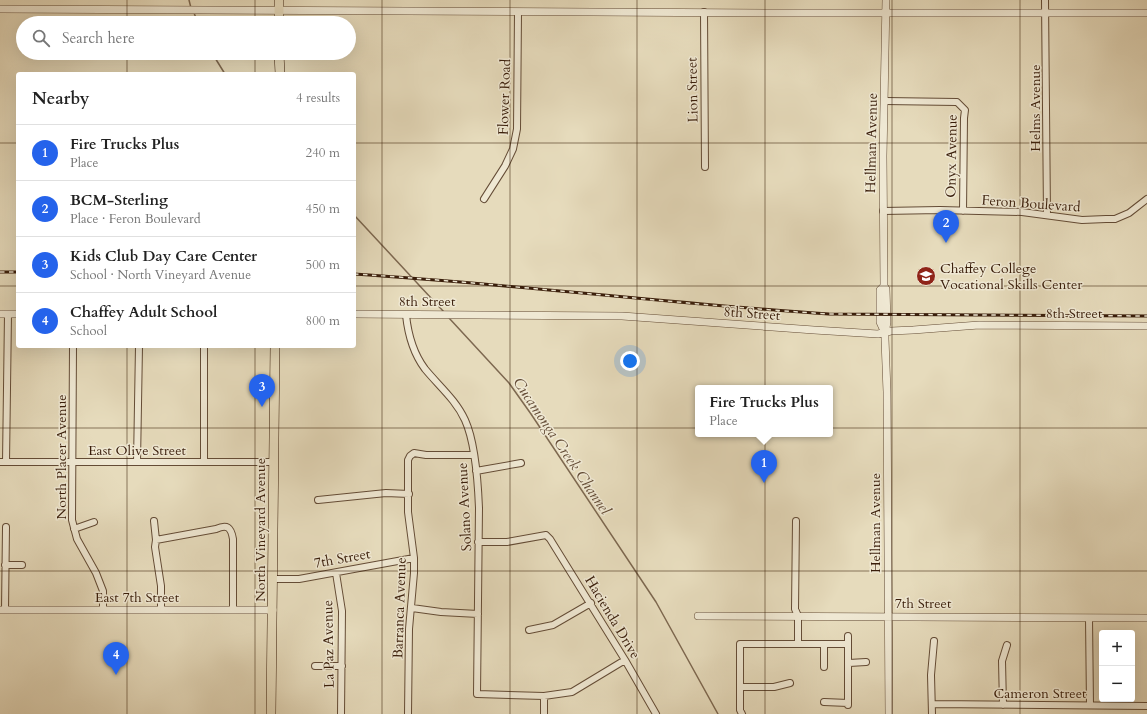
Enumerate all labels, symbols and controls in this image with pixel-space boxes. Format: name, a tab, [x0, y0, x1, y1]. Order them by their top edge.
search box	[16, 16, 356, 60]
icon: search	[30, 27, 52, 49]
text: Search here	[62, 28, 135, 48]
street label: Lion Street	[682, 57, 703, 123]
street label: Flower Road	[494, 58, 515, 135]
street label: Helms Avenue	[1026, 64, 1045, 152]
text: Nearby	[32, 87, 89, 110]
text: 4 results	[296, 89, 340, 107]
street label: Hellman Avenue	[861, 93, 882, 193]
street label: Onyx Avenue	[941, 114, 962, 198]
text: Fire Trucks Plus	[70, 134, 179, 154]
text: 1	[42, 144, 48, 162]
text: 240 m	[306, 144, 340, 162]
text: Place	[70, 154, 98, 172]
text: BCM-Sterling	[70, 190, 168, 210]
street label: Feron Boulevard	[981, 191, 1082, 216]
text: 2	[42, 200, 48, 218]
text: 450 m	[306, 200, 340, 218]
text: Place · Feron Boulevard	[70, 210, 201, 228]
pin: 2	[933, 210, 959, 243]
text: Kids Club Day Care Center	[70, 246, 257, 266]
text: 3	[42, 256, 48, 274]
text: 500 m	[306, 256, 340, 274]
place label: Chaffey College Vocational Skills Center	[940, 259, 1083, 294]
school or university icon: Chaffey College Vocational Skills Center	[915, 265, 937, 287]
text: School · North Vineyard Avenue	[70, 266, 251, 284]
street label: 8th Street	[399, 292, 456, 311]
text: Chaffey Adult School	[70, 302, 217, 322]
street label: 8th Street	[723, 302, 781, 325]
street label: 8th Street	[1046, 304, 1103, 323]
text: 4	[42, 312, 48, 330]
text: 800 m	[306, 312, 340, 330]
text: School	[70, 322, 107, 340]
your location	[620, 351, 640, 371]
water label: Cucamonga Creek Channel	[509, 373, 616, 519]
pin: 3	[249, 374, 275, 407]
popup	[695, 385, 833, 437]
text: Fire Trucks Plus	[709, 392, 819, 412]
street label: North Placer Avenue	[52, 394, 71, 520]
text: Place	[709, 412, 738, 430]
street label: East Olive Street	[88, 441, 187, 460]
pin: 1	[751, 450, 777, 483]
street label: North Vineyard Avenue	[251, 458, 270, 602]
street label: Solano Avenue	[453, 462, 476, 552]
street label: Hellman Avenue	[866, 473, 885, 573]
street label: 7th Street	[313, 544, 372, 573]
street label: Barranca Avenue	[388, 557, 411, 659]
street label: Hacienda Drive	[580, 572, 645, 662]
street label: East 7th Street	[95, 588, 180, 607]
street label: 7th Street	[895, 594, 952, 613]
street label: La Paz Avenue	[318, 600, 339, 688]
map controls	[1099, 630, 1135, 702]
button: +	[1099, 630, 1135, 666]
pin: 4	[103, 642, 129, 675]
button: −	[1099, 666, 1135, 702]
street label: Cameron Street	[993, 684, 1087, 703]

